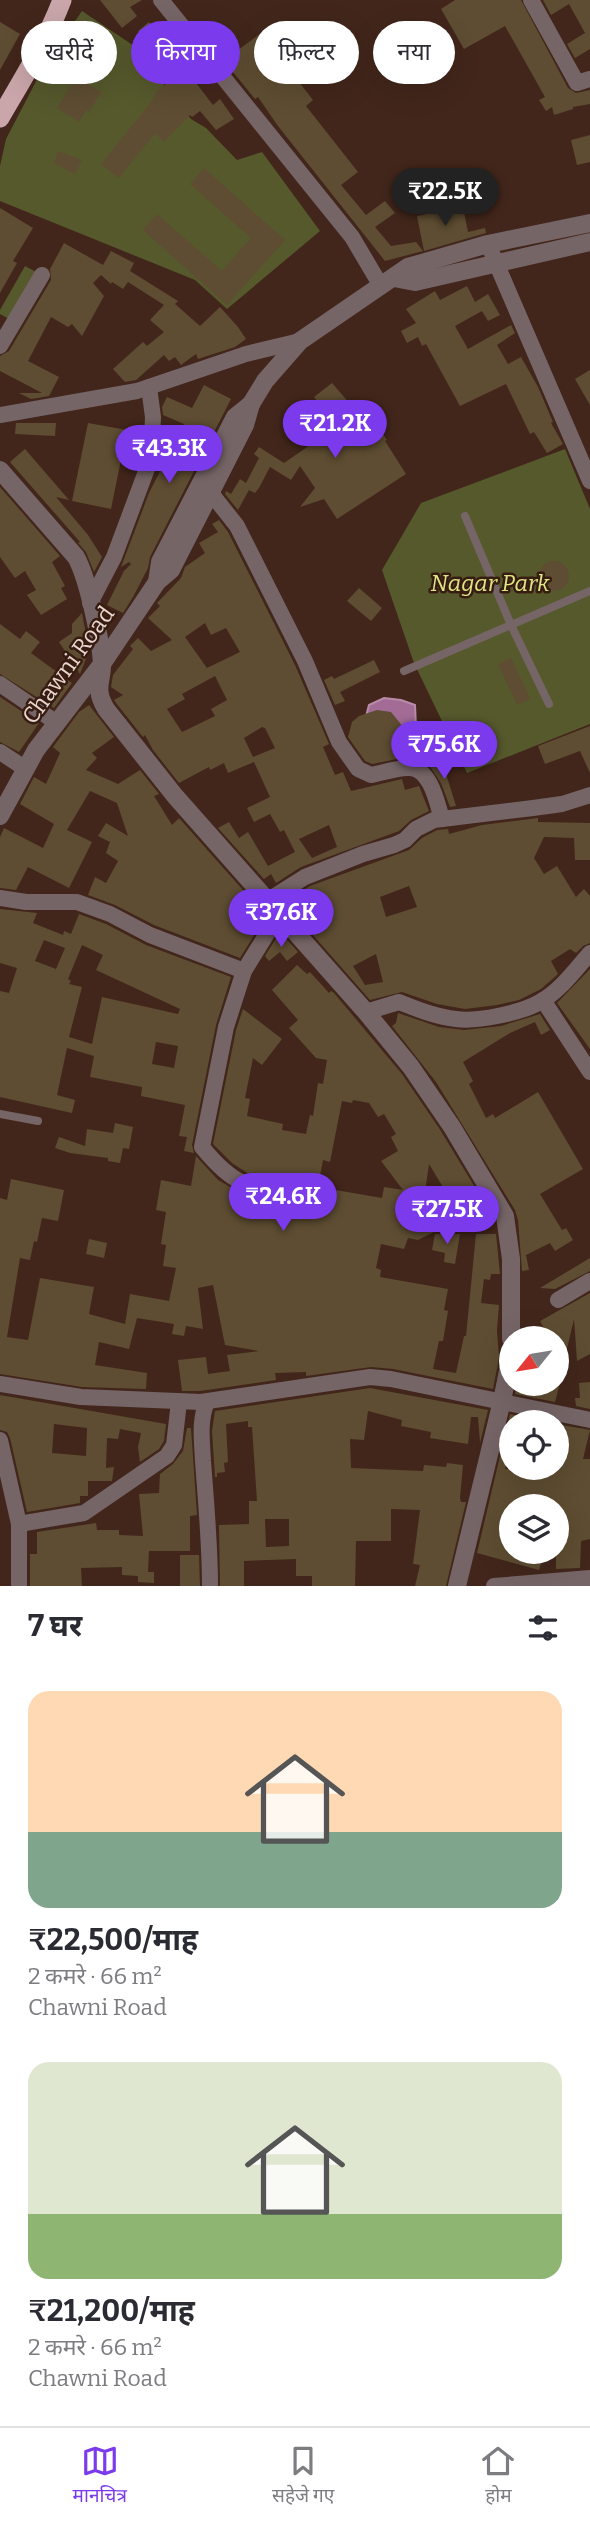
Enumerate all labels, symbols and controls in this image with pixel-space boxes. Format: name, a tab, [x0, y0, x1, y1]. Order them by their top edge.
chip: खरीदें	[21, 21, 117, 84]
chip: किराया	[131, 21, 240, 84]
chip: फ़िल्टर	[254, 21, 359, 84]
chip: नया	[373, 21, 455, 84]
pin: ₹22.5K	[388, 168, 502, 228]
text: ₹22.5K	[408, 177, 482, 205]
pin: ₹21.2K	[278, 400, 392, 460]
text: ₹21.2K	[299, 409, 371, 437]
pin: ₹43.3K	[112, 426, 226, 485]
text: ₹43.3K	[131, 434, 207, 462]
park label: Nagar Park	[430, 569, 550, 597]
street label: Chawni Road	[16, 600, 120, 729]
pin: ₹75.6K	[387, 722, 501, 781]
text: ₹75.6K	[407, 730, 481, 758]
pin: ₹37.6K	[224, 890, 338, 949]
text: ₹37.6K	[245, 898, 317, 926]
pin: ₹24.6K	[226, 1174, 340, 1233]
text: ₹24.6K	[245, 1182, 321, 1210]
pin: ₹27.5K	[390, 1186, 504, 1246]
text: ₹27.5K	[411, 1195, 483, 1223]
north arrow	[499, 1326, 569, 1396]
map controls	[499, 1326, 569, 1564]
button: locate	[499, 1410, 569, 1480]
button: layers	[499, 1494, 569, 1564]
text: 7 घर	[28, 1608, 82, 1644]
icon: filters	[524, 1609, 562, 1647]
icon: home	[232, 1736, 358, 1862]
text: ₹22,500/माह	[28, 1922, 198, 1958]
text: 2 कमरे · 66 m²	[28, 1962, 162, 1990]
text: Chawni Road	[28, 1993, 167, 2021]
icon: home	[232, 2107, 358, 2233]
text: ₹21,200/माह	[28, 2293, 195, 2329]
text: 2 कमरे · 66 m²	[28, 2333, 162, 2361]
text: Chawni Road	[28, 2364, 167, 2392]
tab: मानचित्र	[73, 2442, 127, 2510]
tab: सहेजे गए	[272, 2442, 334, 2510]
tab: होम	[479, 2442, 517, 2510]

